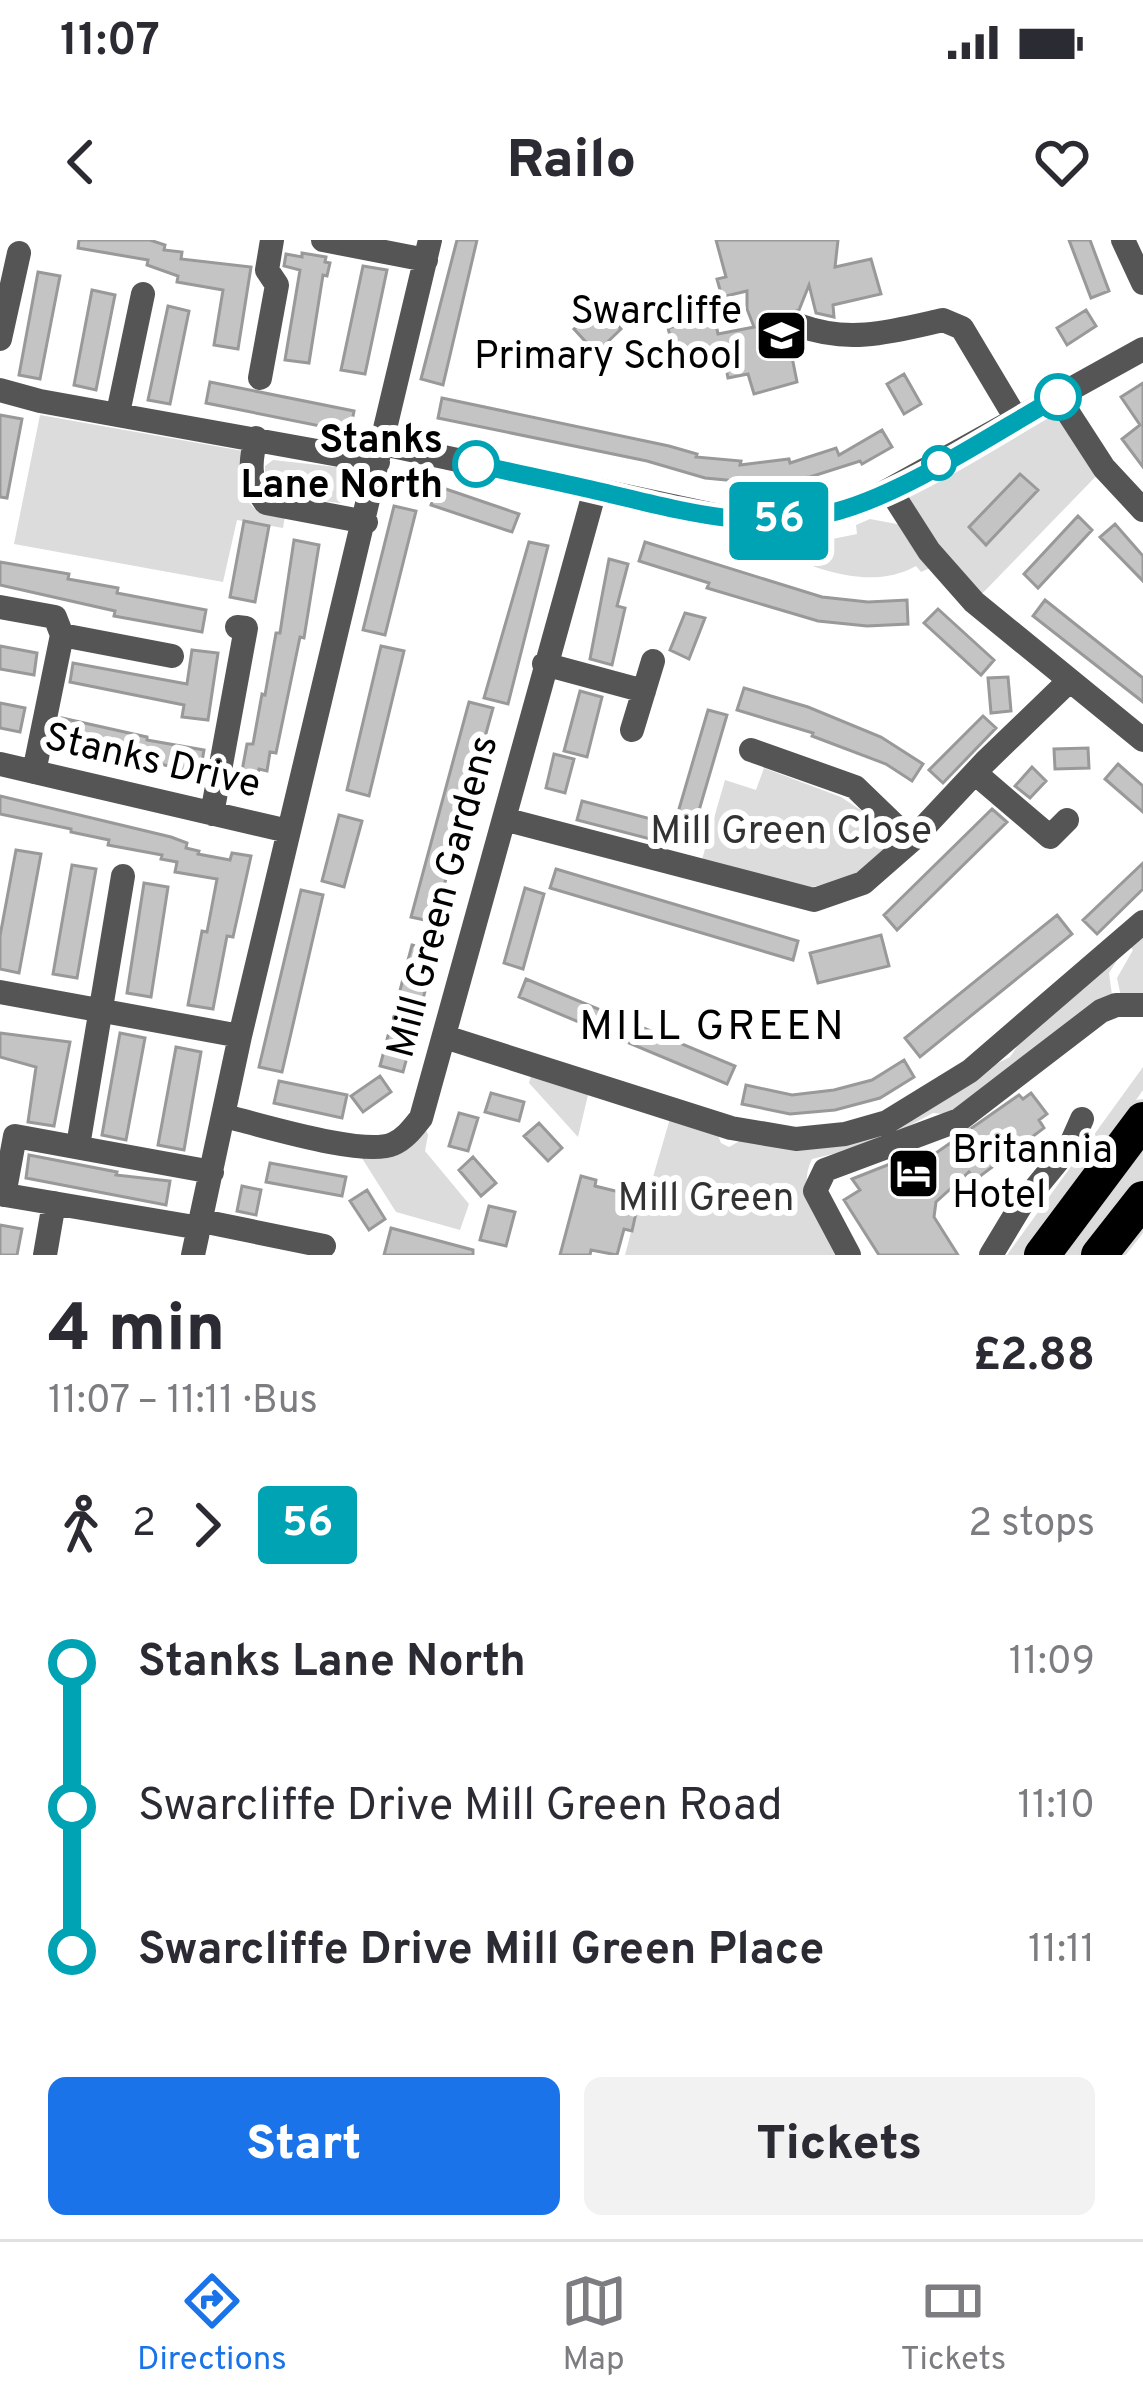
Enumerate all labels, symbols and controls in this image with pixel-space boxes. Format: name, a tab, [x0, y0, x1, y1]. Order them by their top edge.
text: 11:07	[60, 14, 160, 71]
text: Railo	[507, 128, 636, 197]
icon: back	[48, 129, 114, 195]
icon: heart	[1029, 129, 1095, 195]
place label: Swarcliffe Primary School	[474, 289, 742, 383]
school or university icon: Swarcliffe Primary School	[753, 307, 809, 363]
unlabelled marker	[1036, 375, 1080, 419]
place label: Stanks Lane North	[240, 418, 443, 512]
marker: Stanks Lane North	[454, 442, 498, 486]
unlabelled marker	[923, 447, 955, 479]
line badge: 56	[725, 482, 833, 560]
text: 56	[753, 494, 805, 547]
street label: Stanks Drive	[39, 714, 265, 812]
street label: Mill Green Gardens	[378, 730, 512, 1064]
park label: Mill Green Close	[650, 809, 932, 858]
district label: MILL GREEN	[579, 1002, 847, 1055]
place label: Britannia Hotel	[952, 1128, 1113, 1222]
hotel icon: Britannia Hotel	[885, 1146, 941, 1202]
park label: Mill Green	[618, 1176, 794, 1225]
text: 4 min	[48, 1291, 225, 1374]
text: £2.88	[973, 1329, 1095, 1386]
text: 11:07 – 11:11 · Bus	[48, 1378, 318, 1427]
icon: walk	[48, 1492, 114, 1558]
icon: forward	[174, 1492, 240, 1558]
text: 56	[282, 1498, 333, 1551]
text: 2	[132, 1501, 156, 1550]
text: 2 stops	[968, 1501, 1095, 1550]
text: Stanks Lane North	[138, 1635, 526, 1692]
text: 11:09	[1009, 1639, 1095, 1688]
text: Swarcliffe Drive Mill Green Road	[138, 1779, 783, 1836]
text: 11:10	[1018, 1783, 1095, 1832]
text: Swarcliffe Drive Mill Green Place	[138, 1923, 824, 1980]
text: 11:11	[1028, 1927, 1095, 1976]
button: Start	[48, 2077, 560, 2215]
button: Tickets	[584, 2077, 1095, 2215]
tab: Directions	[137, 2268, 287, 2382]
tab: Map	[561, 2268, 627, 2382]
tab: Tickets	[900, 2268, 1006, 2382]

